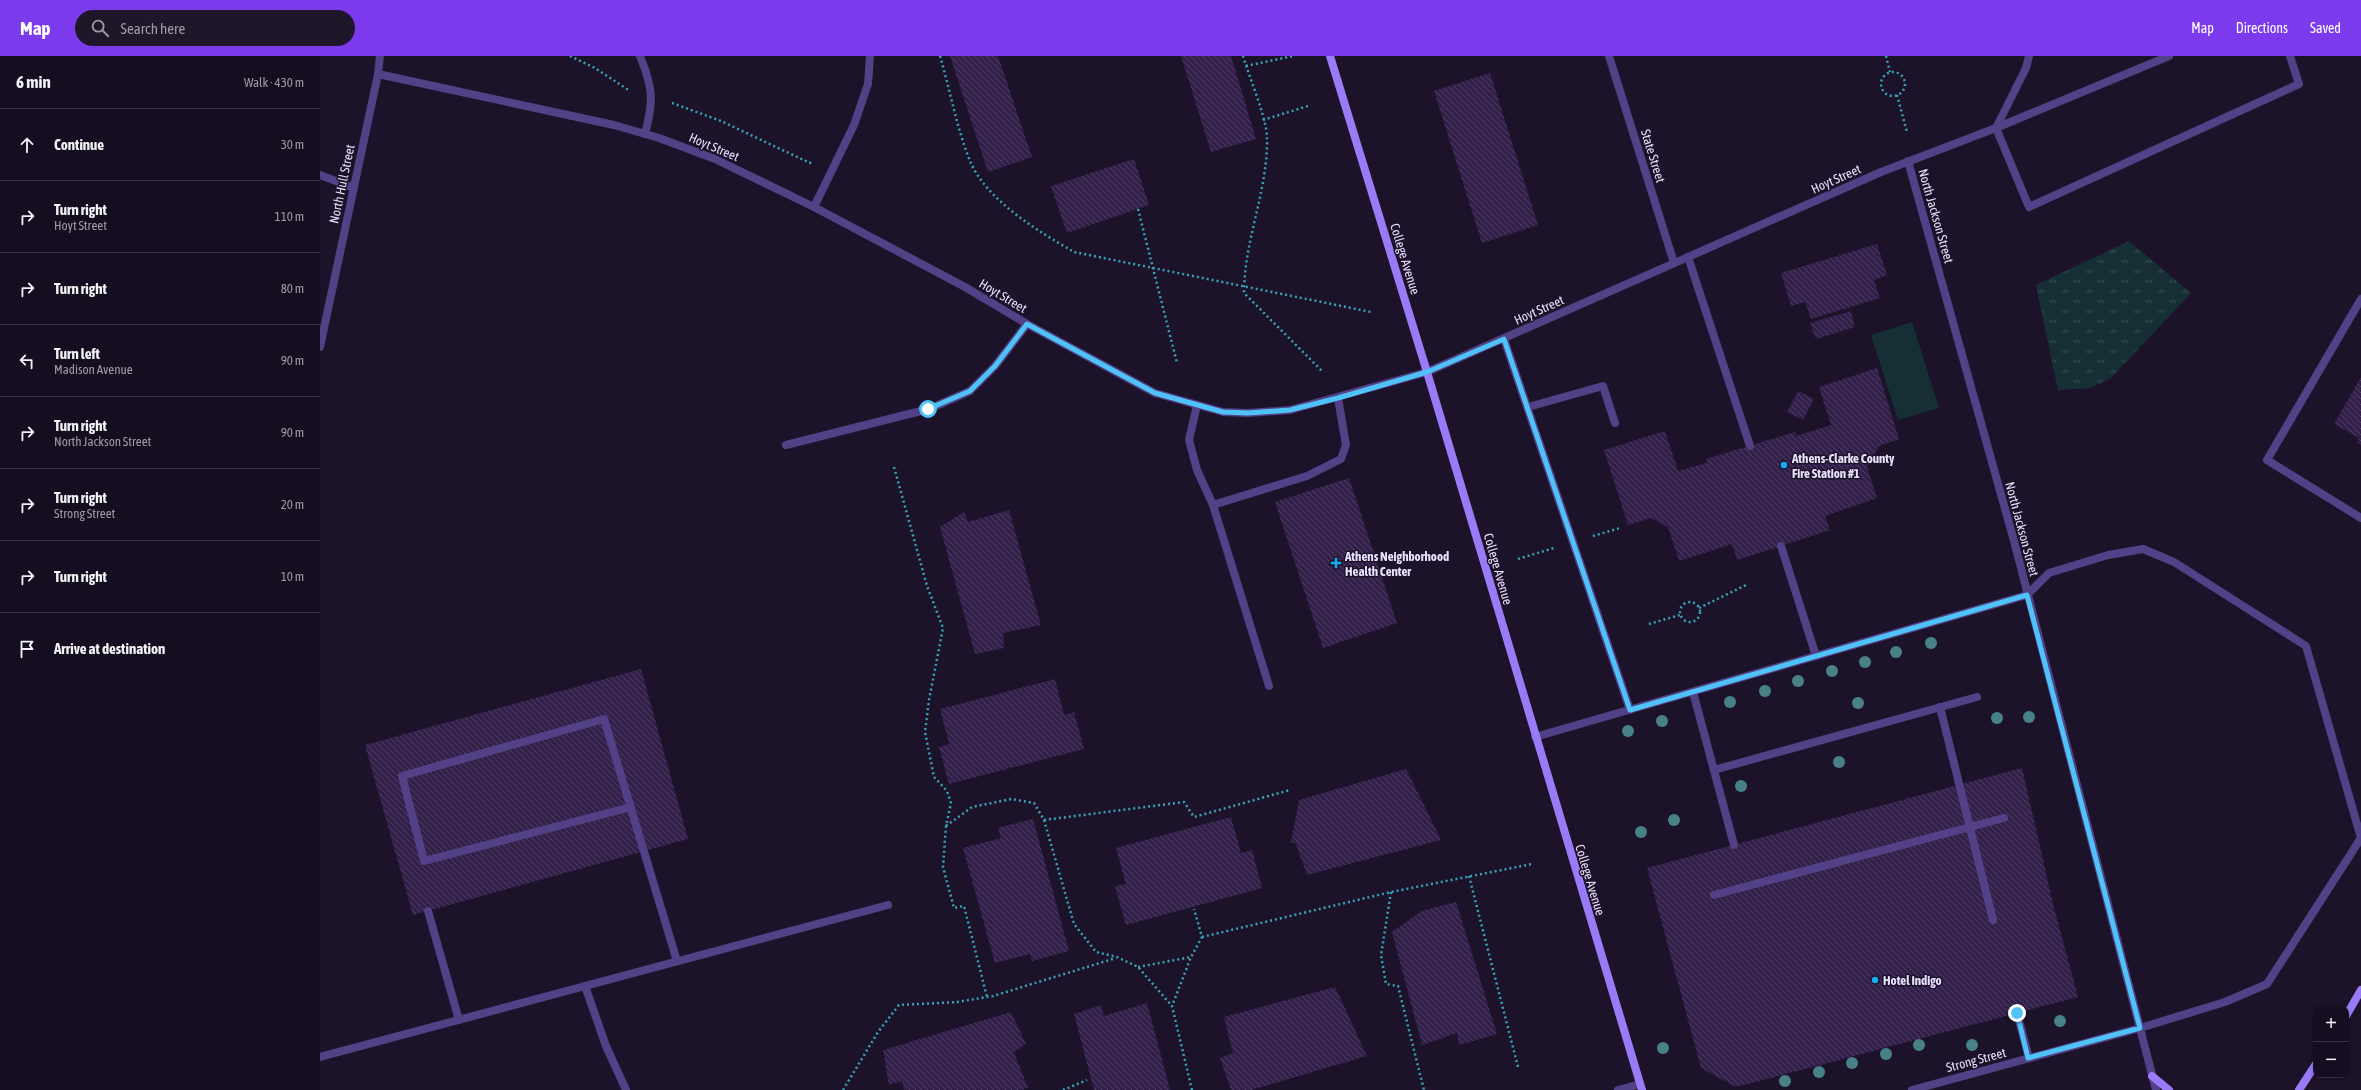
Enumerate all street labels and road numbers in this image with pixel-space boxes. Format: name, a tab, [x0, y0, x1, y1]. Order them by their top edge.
street label: State Street	[1638, 127, 1668, 185]
street label: Hoyt Street	[687, 130, 742, 164]
street label: North Hull Street	[326, 143, 358, 225]
street label: Hoyt Street	[1809, 161, 1863, 197]
street label: North Jackson Street	[1915, 167, 1957, 265]
street label: College Avenue	[1387, 222, 1423, 296]
street label: Hoyt Street	[976, 276, 1030, 316]
street label: Hoyt Street	[1512, 292, 1566, 328]
street label: North Jackson Street	[2002, 480, 2042, 578]
street label: College Avenue	[1481, 532, 1515, 607]
street label: College Avenue	[1572, 843, 1608, 917]
street label: Strong Street	[1944, 1045, 2008, 1075]

